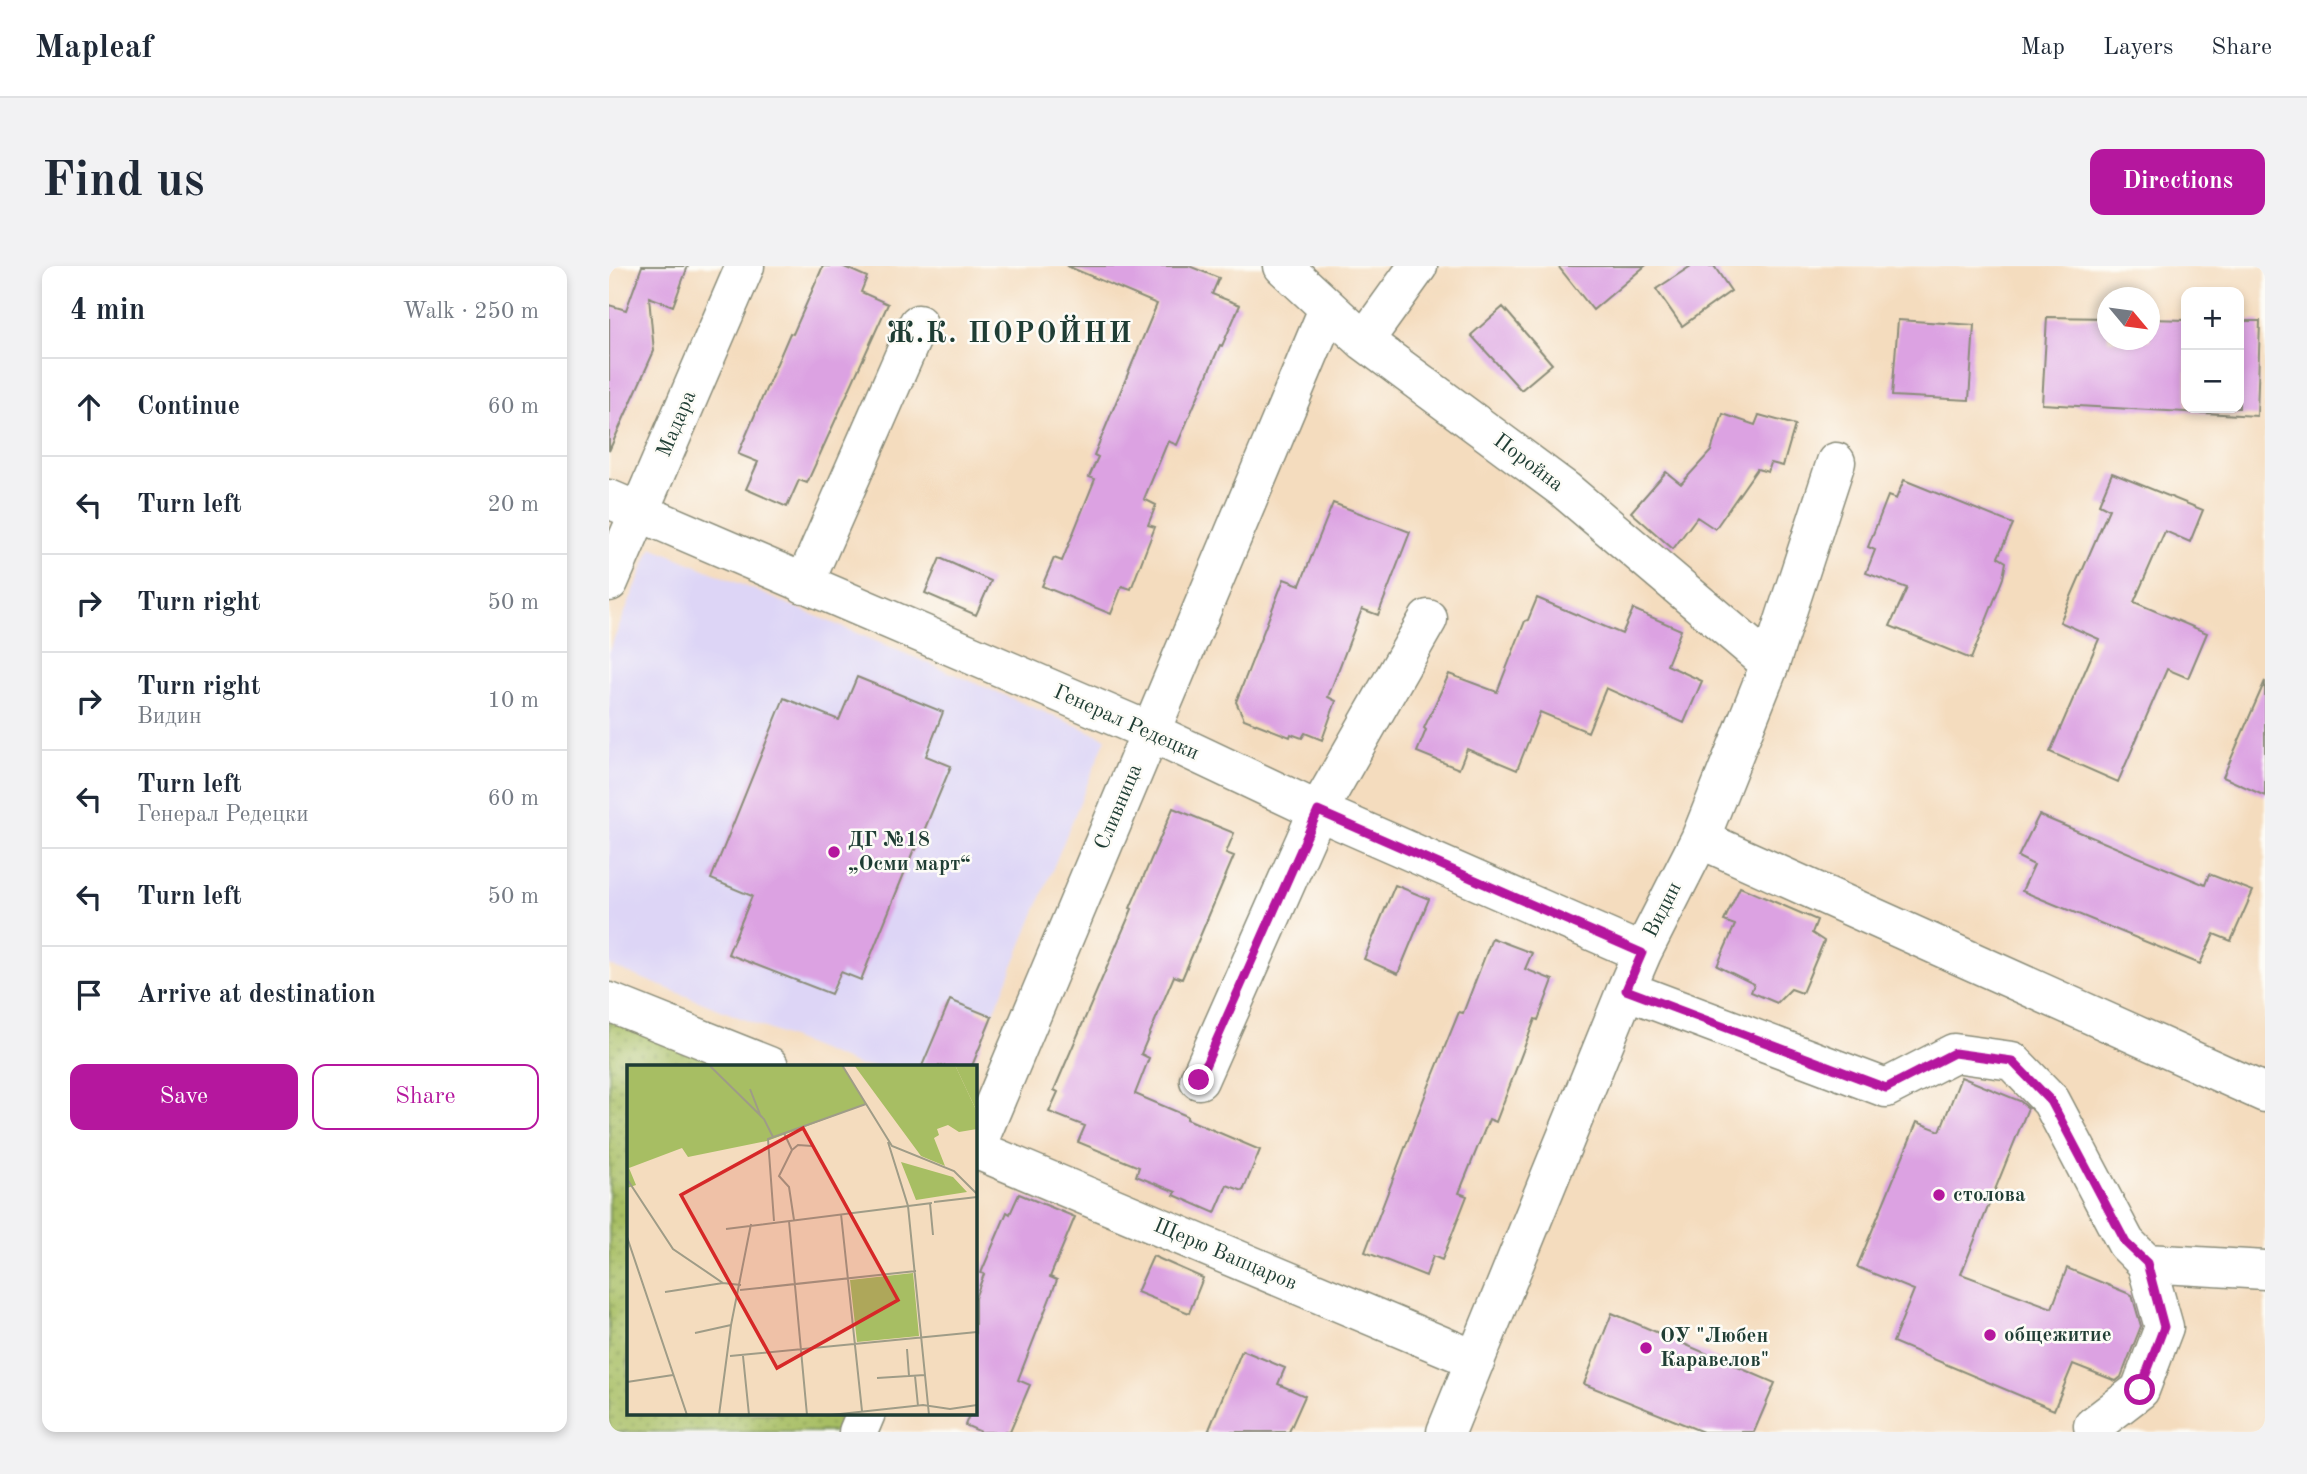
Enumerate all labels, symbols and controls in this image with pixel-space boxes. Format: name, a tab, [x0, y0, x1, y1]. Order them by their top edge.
text: Mapleaf	[35, 32, 153, 65]
text: Map	[2021, 36, 2065, 60]
text: Layers	[2103, 36, 2173, 60]
text: Share	[2211, 36, 2272, 60]
button: Directions	[2090, 149, 2265, 215]
text: Find us	[42, 158, 205, 207]
north arrow	[2097, 287, 2160, 350]
map controls	[2181, 287, 2244, 413]
button: +	[2181, 287, 2244, 350]
text: 4 min	[70, 296, 145, 326]
text: Walk · 250 m	[403, 300, 539, 323]
district label: Ж.К. ПОРОЙНИ	[886, 314, 1134, 349]
button: −	[2181, 350, 2244, 413]
icon: ahead	[70, 388, 108, 426]
street label: Мадара	[654, 388, 700, 460]
text: Continue	[137, 394, 240, 420]
text: 60 m	[488, 395, 539, 418]
street label: Поройна	[1489, 430, 1567, 496]
icon: left	[70, 486, 108, 524]
text: Turn left	[137, 492, 242, 518]
text: 20 m	[488, 493, 539, 516]
icon: right	[70, 584, 108, 622]
text: Turn right	[137, 590, 260, 616]
text: 50 m	[488, 591, 539, 614]
text: Turn right	[137, 674, 260, 700]
icon: right	[70, 682, 108, 720]
street label: Генерал Редецки	[1050, 682, 1202, 764]
text: 10 m	[488, 689, 539, 712]
text: Видин	[137, 705, 202, 728]
street label: Сливница	[1092, 761, 1146, 853]
text: Turn left	[137, 772, 242, 798]
icon: left	[70, 780, 108, 818]
text: 60 m	[488, 787, 539, 810]
text: Генерал Редецки	[137, 803, 309, 826]
place label: ДГ №18 „Осми март“	[848, 830, 971, 875]
marker: ДГ №18 „Осми март“	[826, 844, 842, 860]
icon: left	[70, 878, 108, 916]
street label: Видин	[1640, 879, 1686, 941]
text: Turn left	[137, 884, 242, 910]
text: 50 m	[488, 885, 539, 908]
icon: arrive	[70, 976, 108, 1014]
text: Arrive at destination	[137, 982, 376, 1008]
button: Save	[70, 1064, 298, 1130]
button: Share	[312, 1064, 539, 1130]
route end	[1183, 1064, 1214, 1095]
inset map	[627, 1065, 977, 1414]
place label: столова	[1953, 1185, 2026, 1206]
marker: столова	[1931, 1187, 1947, 1203]
street label: Щерю Вапцаров	[1150, 1215, 1300, 1295]
place label: общежитие	[2004, 1325, 2112, 1346]
place label: ОУ "Любен Каравелов"	[1660, 1326, 1769, 1371]
marker: общежитие	[1982, 1327, 1998, 1343]
marker: ОУ "Любен Каравелов"	[1638, 1340, 1654, 1356]
route start	[2124, 1374, 2155, 1405]

